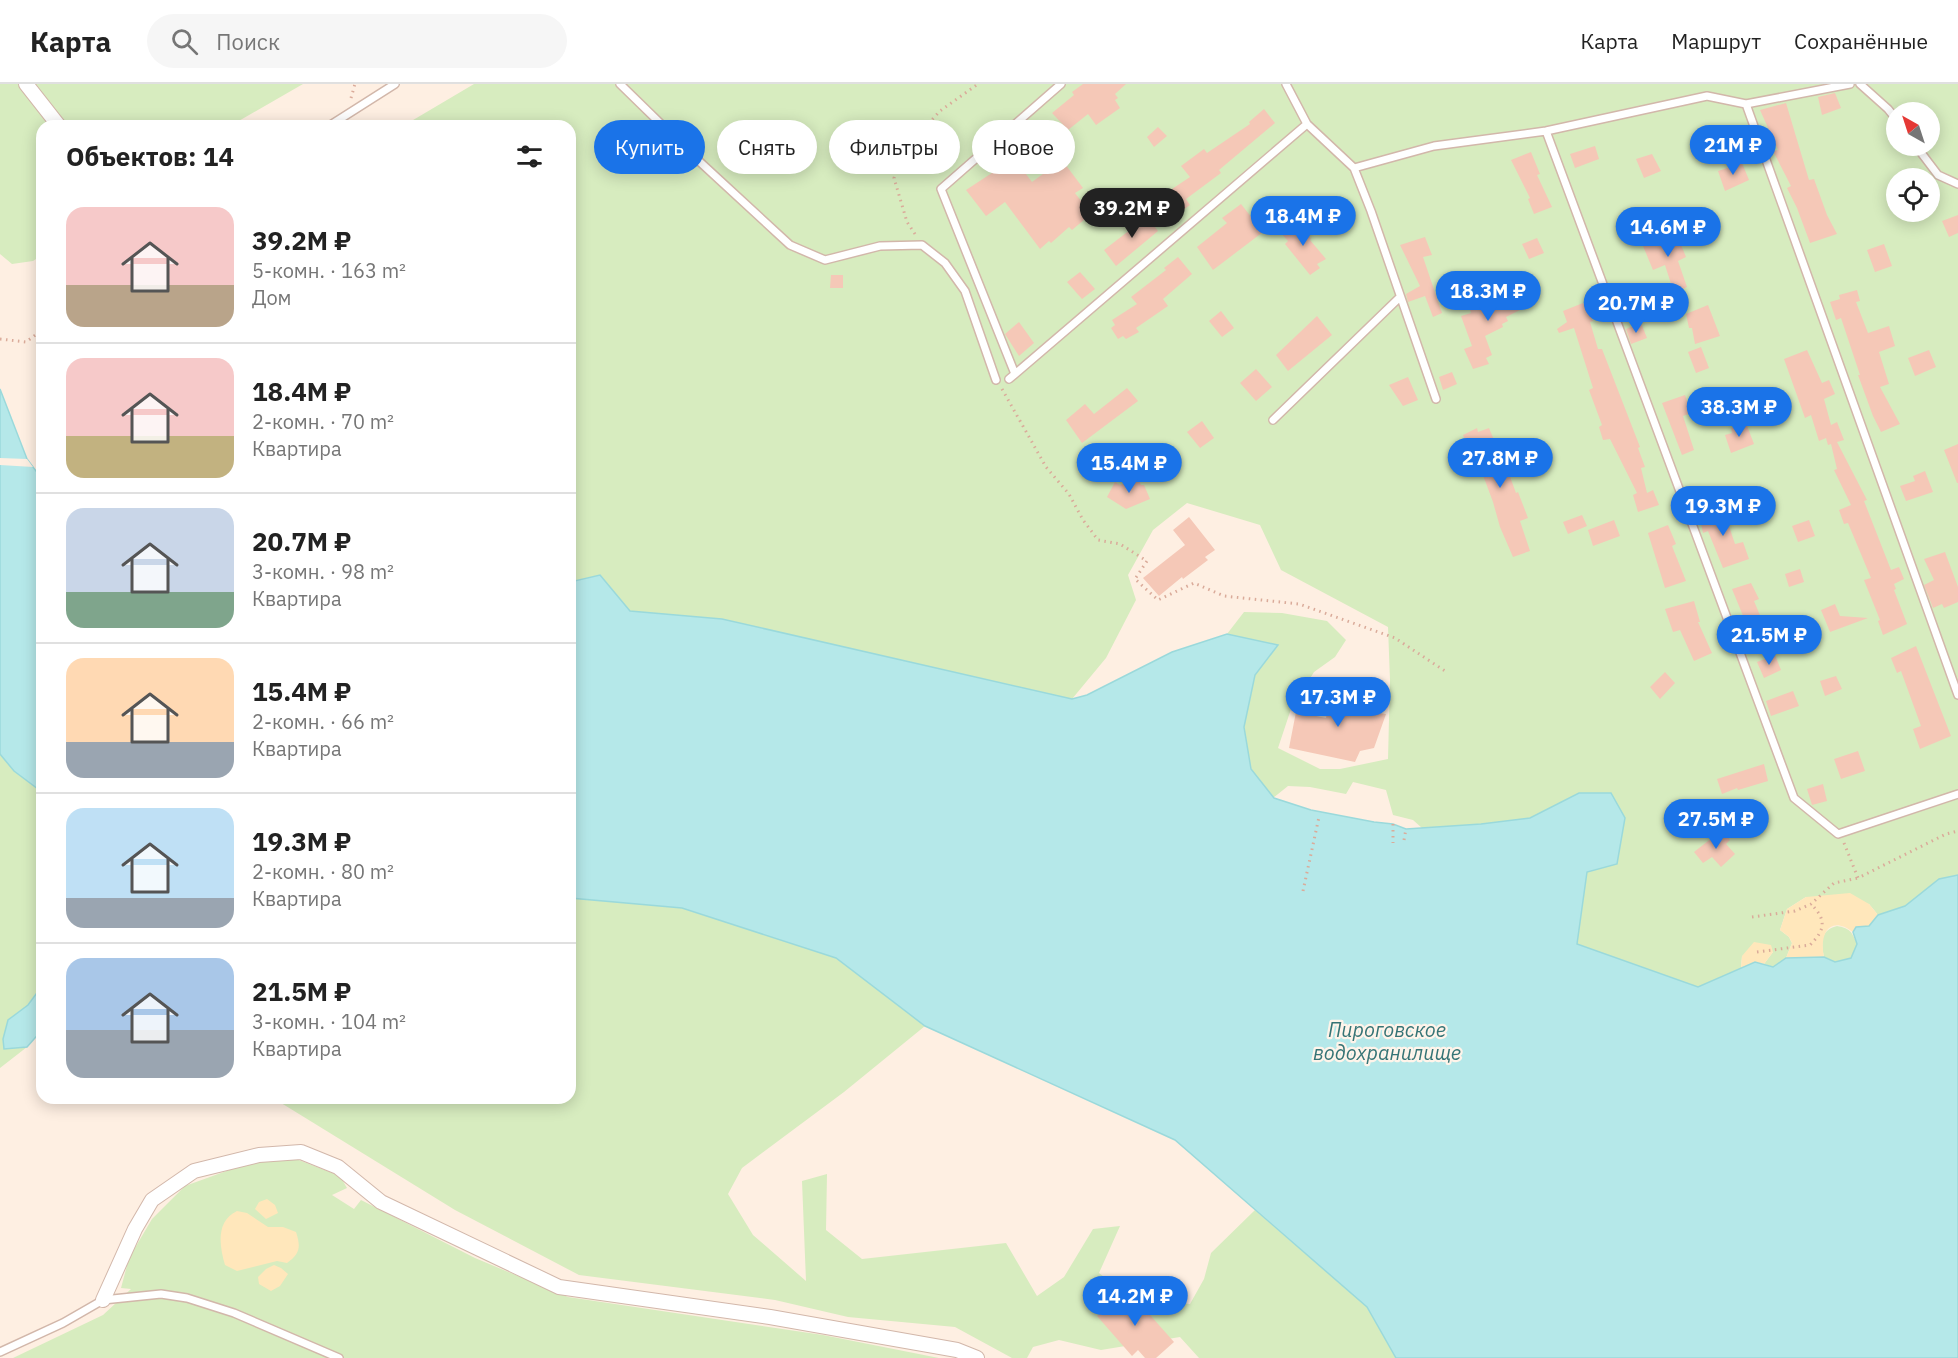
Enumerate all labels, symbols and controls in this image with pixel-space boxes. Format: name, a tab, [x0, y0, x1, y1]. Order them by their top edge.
search box	[147, 14, 567, 68]
text: Карта	[30, 23, 111, 60]
icon: search	[168, 25, 201, 58]
text: Поиск	[216, 27, 280, 56]
text: Карта	[1580, 27, 1638, 55]
text: Маршрут	[1671, 27, 1761, 55]
text: Сохранённые	[1794, 27, 1928, 55]
north arrow	[1886, 102, 1940, 156]
map controls	[1886, 102, 1940, 222]
chip: Купить	[594, 120, 705, 174]
chip: Снять	[717, 120, 817, 174]
chip: Фильтры	[829, 120, 960, 174]
chip: Новое	[972, 120, 1075, 174]
pin: 21M ₽	[1691, 125, 1775, 176]
text: 21M ₽	[1704, 131, 1762, 158]
text: Объектов: 14	[66, 139, 234, 173]
icon: filters	[513, 140, 546, 173]
button: locate	[1886, 168, 1940, 222]
pin: 39.2M ₽	[1077, 188, 1187, 239]
text: 39.2M ₽	[1094, 194, 1170, 221]
pin: 18.4M ₽	[1248, 196, 1358, 247]
text: 18.4M ₽	[1265, 202, 1341, 229]
pin: 14.6M ₽	[1613, 207, 1723, 258]
text: 14.6M ₽	[1630, 213, 1706, 240]
text: 39.2M ₽	[252, 223, 351, 257]
icon: home	[114, 231, 186, 303]
text: 5-комн. · 163 m²	[252, 257, 406, 284]
pin: 18.3M ₽	[1433, 271, 1543, 322]
text: 18.3M ₽	[1450, 277, 1526, 304]
pin: 20.7M ₽	[1581, 283, 1691, 334]
text: Дом	[252, 284, 292, 311]
text: 20.7M ₽	[1598, 289, 1674, 316]
text: 18.4M ₽	[252, 374, 351, 408]
icon: home	[114, 382, 186, 454]
pin: 38.3M ₽	[1684, 387, 1794, 438]
text: 38.3M ₽	[1701, 393, 1777, 420]
text: 2-комн. · 70 m²	[252, 408, 394, 435]
text: Квартира	[252, 435, 342, 462]
pin: 27.8M ₽	[1445, 438, 1555, 489]
pin: 15.4M ₽	[1074, 443, 1184, 494]
text: 27.8M ₽	[1462, 444, 1538, 471]
text: 15.4M ₽	[1091, 449, 1167, 476]
pin: 19.3M ₽	[1668, 486, 1778, 537]
text: 19.3M ₽	[1685, 492, 1761, 519]
text: 20.7M ₽	[252, 524, 351, 558]
icon: home	[114, 532, 186, 604]
text: 3-комн. · 98 m²	[252, 558, 394, 585]
text: Квартира	[252, 585, 342, 612]
pin: 21.5M ₽	[1714, 615, 1824, 666]
text: 21.5M ₽	[1731, 621, 1807, 648]
text: 15.4M ₽	[252, 674, 351, 708]
pin: 17.3M ₽	[1283, 677, 1393, 728]
icon: home	[114, 682, 186, 754]
text: 17.3M ₽	[1300, 683, 1376, 710]
text: 2-комн. · 66 m²	[252, 708, 394, 735]
text: Квартира	[252, 735, 342, 762]
pin: 27.5M ₽	[1661, 799, 1771, 850]
text: 27.5M ₽	[1678, 805, 1754, 832]
text: 19.3M ₽	[252, 824, 351, 858]
icon: home	[114, 832, 186, 904]
text: 2-комн. · 80 m²	[252, 858, 394, 885]
text: Квартира	[252, 885, 342, 912]
text: 21.5M ₽	[252, 974, 351, 1008]
icon: home	[114, 982, 186, 1054]
text: 3-комн. · 104 m²	[252, 1008, 406, 1035]
water label: Пироговское водохранилище	[1313, 1016, 1461, 1066]
text: Квартира	[252, 1035, 342, 1062]
pin: 14.2M ₽	[1080, 1276, 1190, 1327]
text: 14.2M ₽	[1097, 1282, 1173, 1309]

